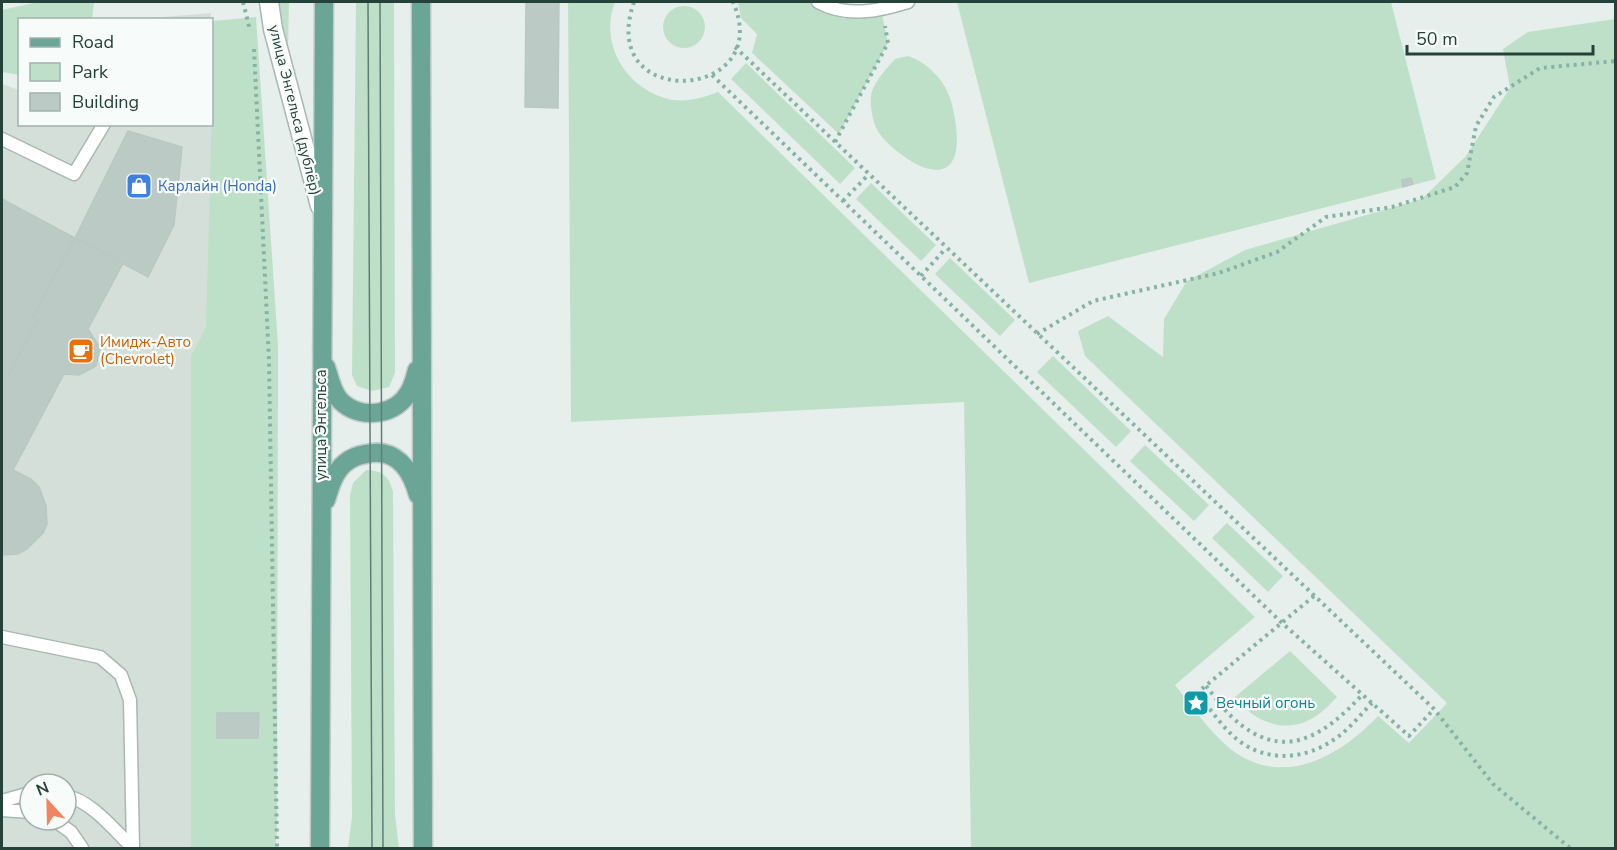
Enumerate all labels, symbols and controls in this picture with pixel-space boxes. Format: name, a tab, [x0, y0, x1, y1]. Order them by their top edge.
legend	[18, 18, 213, 126]
scale bar	[1407, 18, 1593, 56]
street label: улица Энгельса (дублёр)	[264, 23, 326, 197]
text: 50 m	[1416, 27, 1458, 51]
text: Road	[72, 30, 114, 54]
text: Park	[72, 60, 109, 84]
text: Building	[72, 90, 139, 114]
shop icon: Карлайн (Honda)	[124, 171, 154, 201]
place label: Карлайн (Honda)	[158, 176, 277, 196]
place label: Имидж-Авто (Chevrolet)	[100, 332, 191, 369]
cafe icon: Имидж-Авто (Chevrolet)	[66, 336, 96, 366]
street label: улица Энгельса	[311, 369, 331, 481]
place icon: Вечный огонь	[1181, 688, 1211, 718]
place label: Вечный огонь	[1216, 693, 1315, 713]
north arrow	[18, 772, 78, 832]
text: N	[33, 777, 52, 801]

